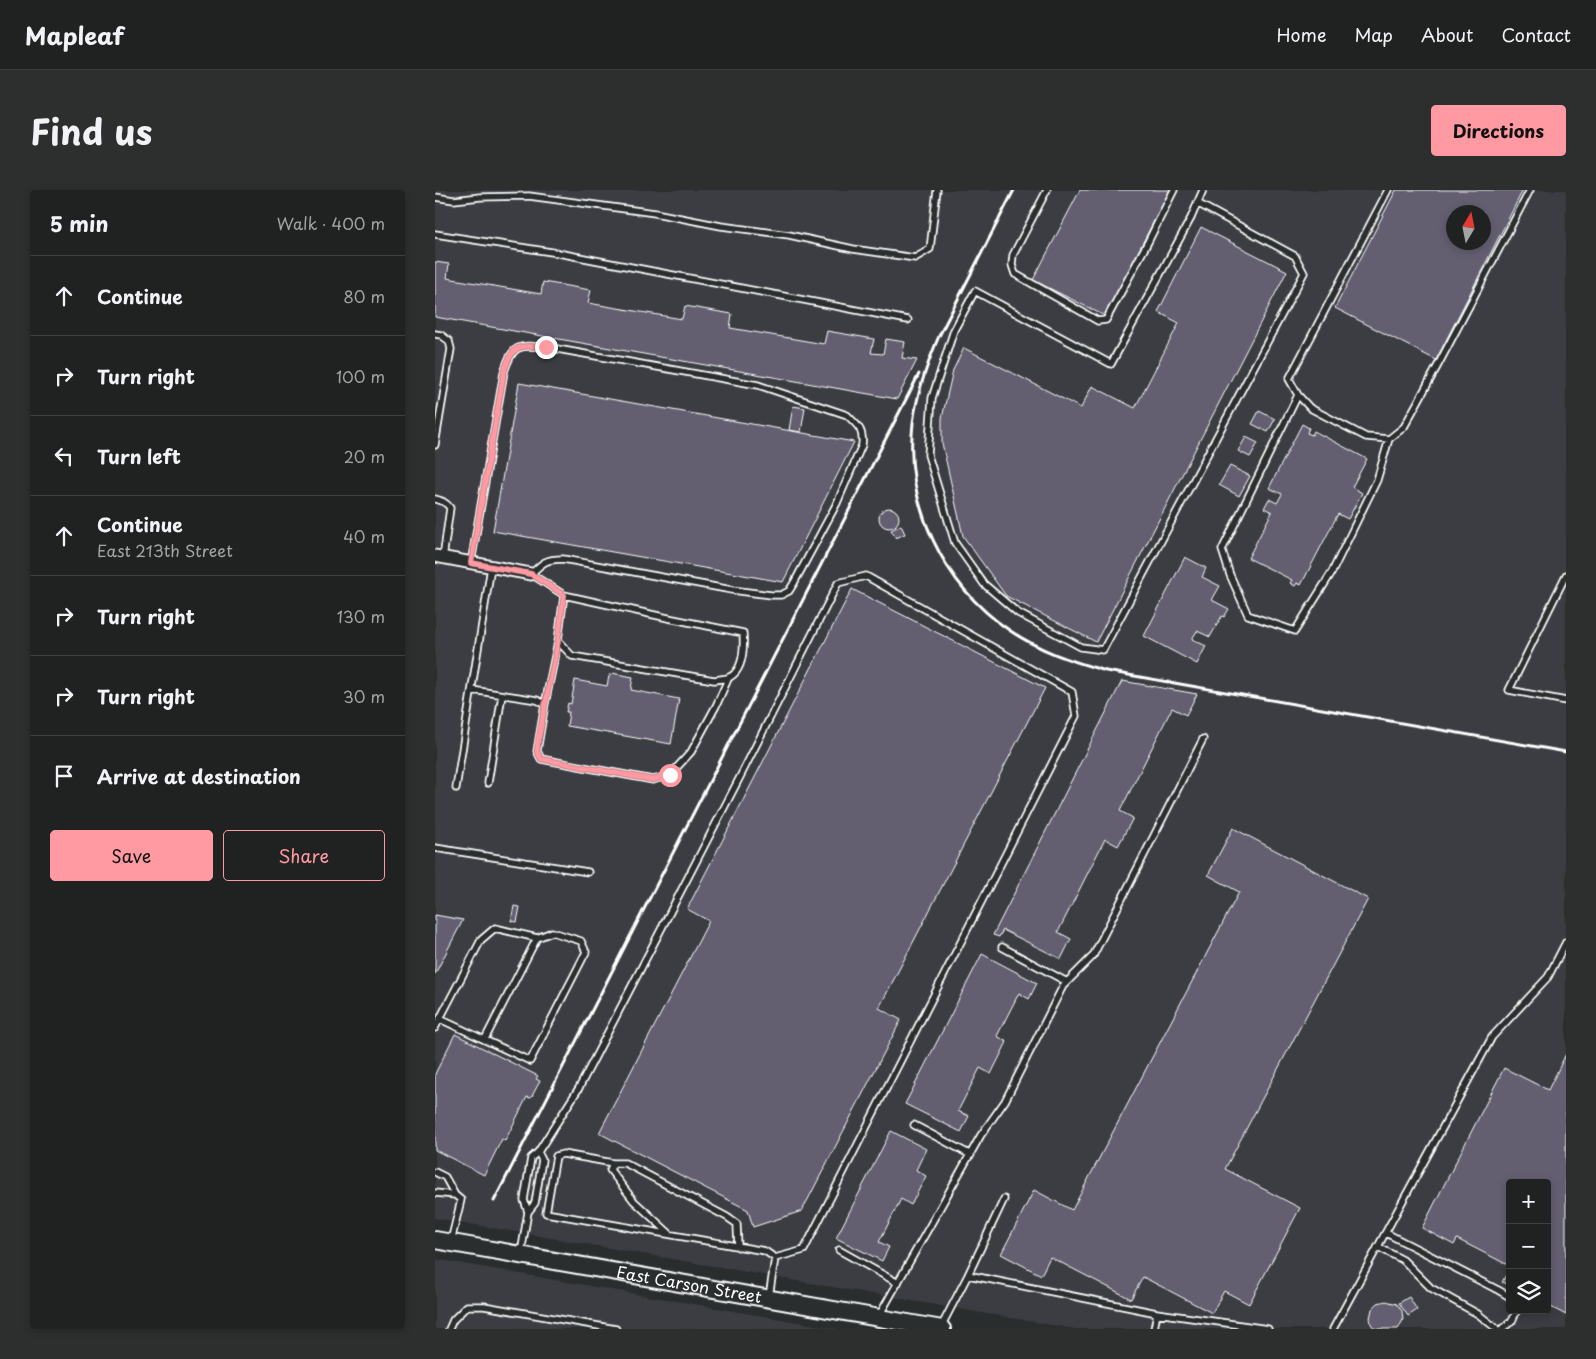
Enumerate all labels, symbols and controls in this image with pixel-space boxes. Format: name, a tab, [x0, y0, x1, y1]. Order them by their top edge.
text: Mapleaf	[25, 17, 124, 53]
text: Home	[1276, 21, 1326, 48]
text: Map	[1354, 21, 1393, 48]
text: About	[1421, 21, 1473, 48]
text: Contact	[1501, 21, 1571, 48]
text: Find us	[30, 104, 152, 157]
button: Directions	[1431, 105, 1566, 156]
north arrow	[1446, 205, 1491, 250]
text: 5 min	[50, 207, 108, 239]
text: Walk · 400 m	[277, 211, 385, 235]
icon: ahead	[50, 282, 78, 310]
text: Continue	[97, 282, 183, 310]
text: 80 m	[343, 284, 385, 308]
route end	[535, 336, 558, 359]
icon: right	[50, 362, 78, 390]
text: Turn right	[97, 362, 195, 390]
text: 100 m	[336, 364, 385, 388]
icon: left	[50, 442, 78, 470]
text: Turn left	[97, 442, 181, 470]
text: 20 m	[344, 444, 385, 468]
text: Continue	[97, 510, 183, 538]
icon: ahead	[50, 522, 78, 550]
text: 40 m	[343, 524, 385, 548]
text: East 213th Street	[97, 538, 233, 562]
icon: right	[50, 602, 78, 630]
text: Turn right	[97, 602, 195, 630]
text: 130 m	[337, 604, 385, 628]
icon: right	[50, 682, 78, 710]
text: Turn right	[97, 682, 195, 710]
text: 30 m	[343, 684, 385, 708]
icon: arrive	[50, 762, 78, 790]
text: Arrive at destination	[97, 762, 301, 790]
route start	[659, 764, 682, 787]
button: Save	[50, 830, 213, 881]
button: Share	[223, 830, 385, 881]
map controls	[1506, 1179, 1551, 1314]
button: +	[1506, 1179, 1551, 1224]
button: −	[1506, 1224, 1551, 1269]
street label: East Carson Street	[615, 1259, 764, 1308]
button: layers	[1506, 1269, 1551, 1314]

